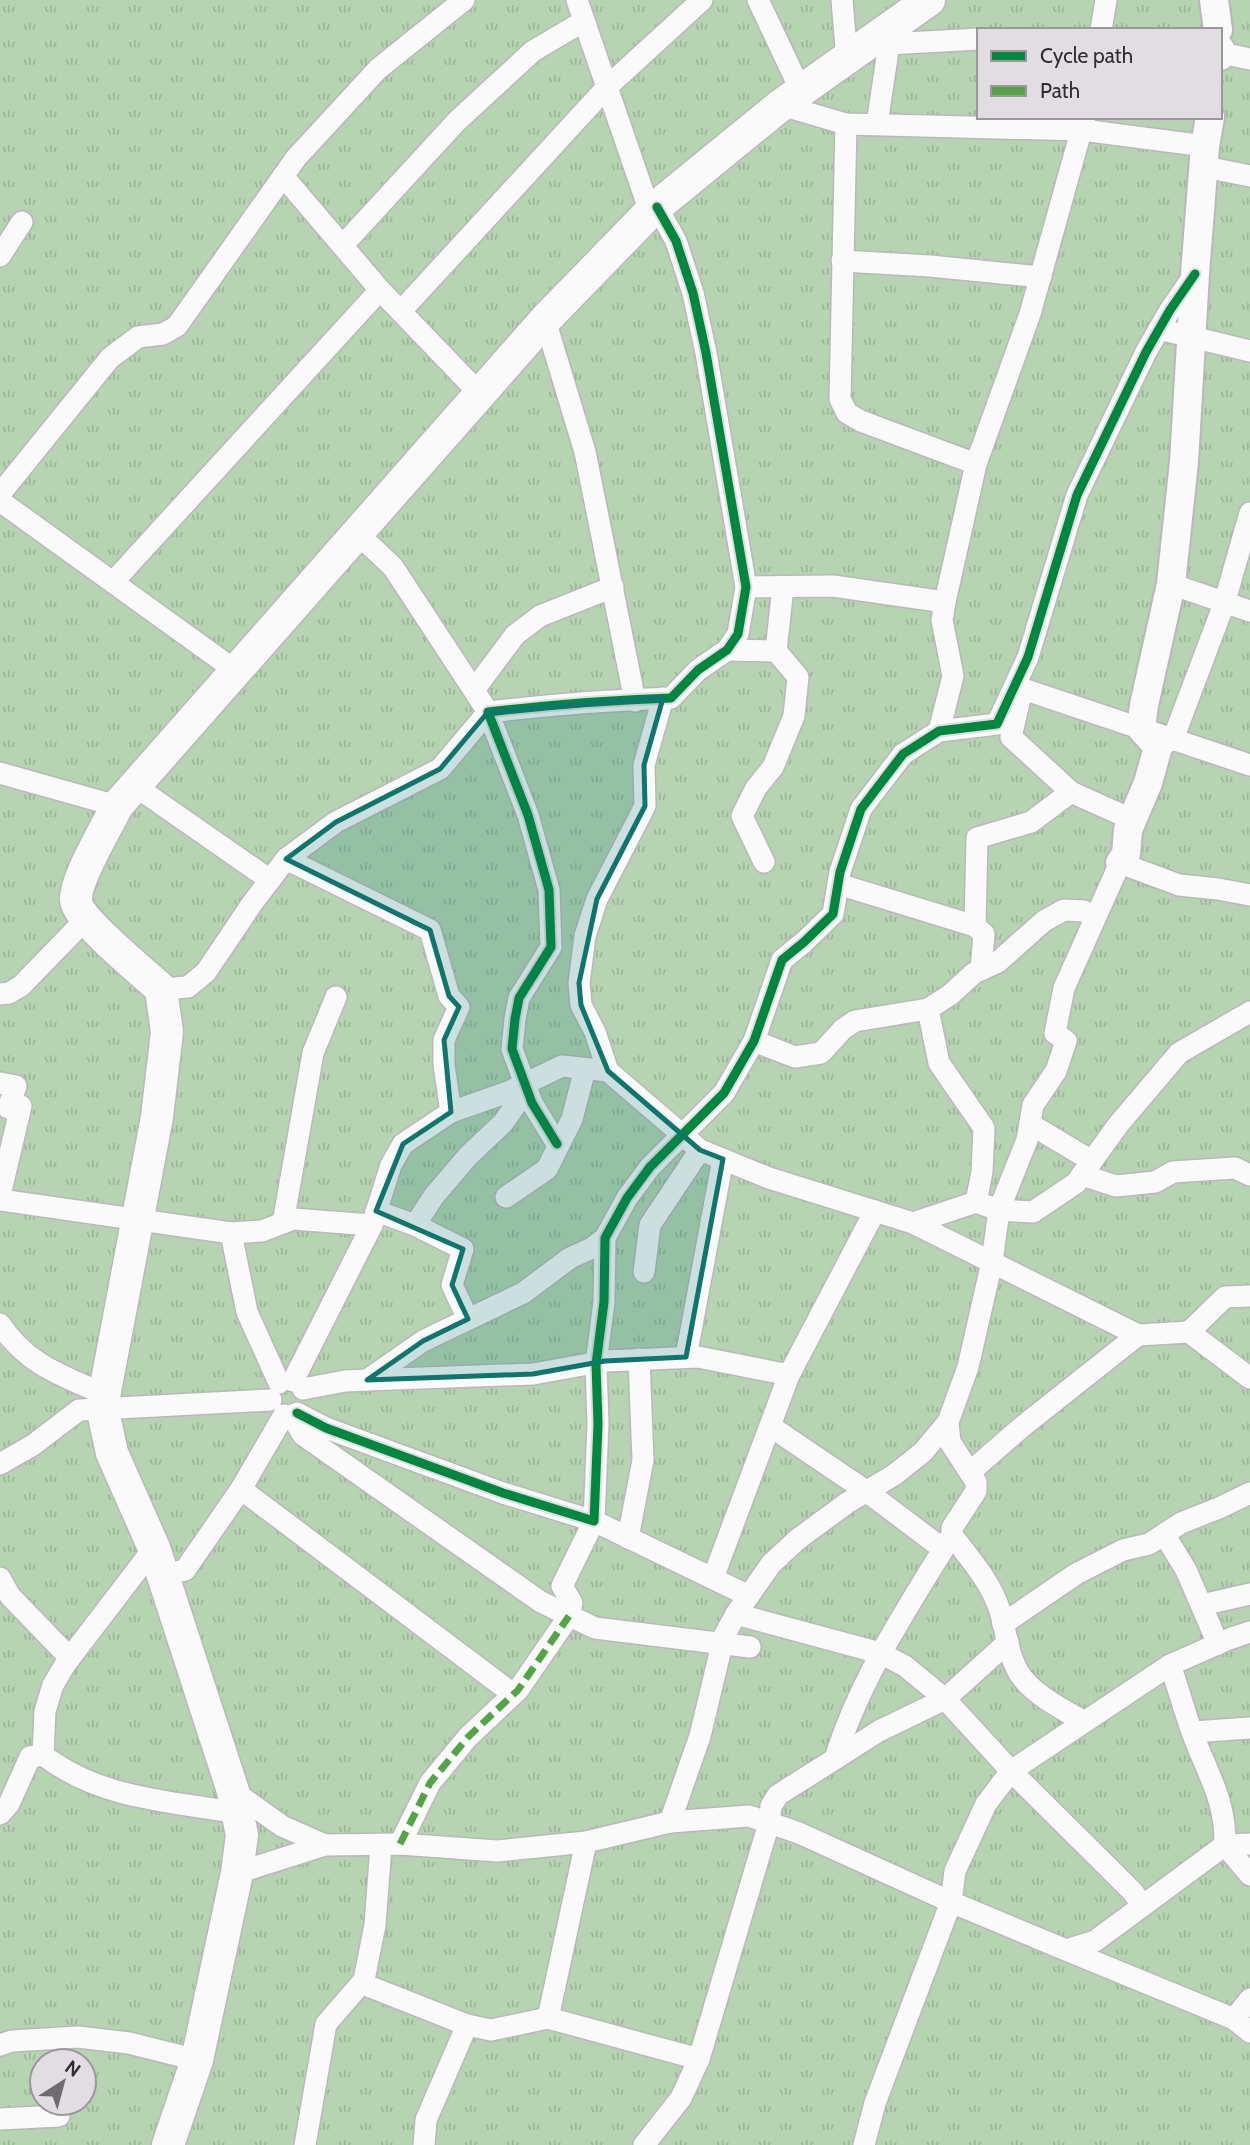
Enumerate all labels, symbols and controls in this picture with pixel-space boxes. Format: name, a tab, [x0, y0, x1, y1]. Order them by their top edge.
legend	[977, 28, 1222, 119]
text: Cycle path	[1040, 43, 1133, 68]
text: Path	[1040, 78, 1080, 103]
north arrow	[28, 2047, 98, 2117]
text: N	[61, 2055, 85, 2082]

